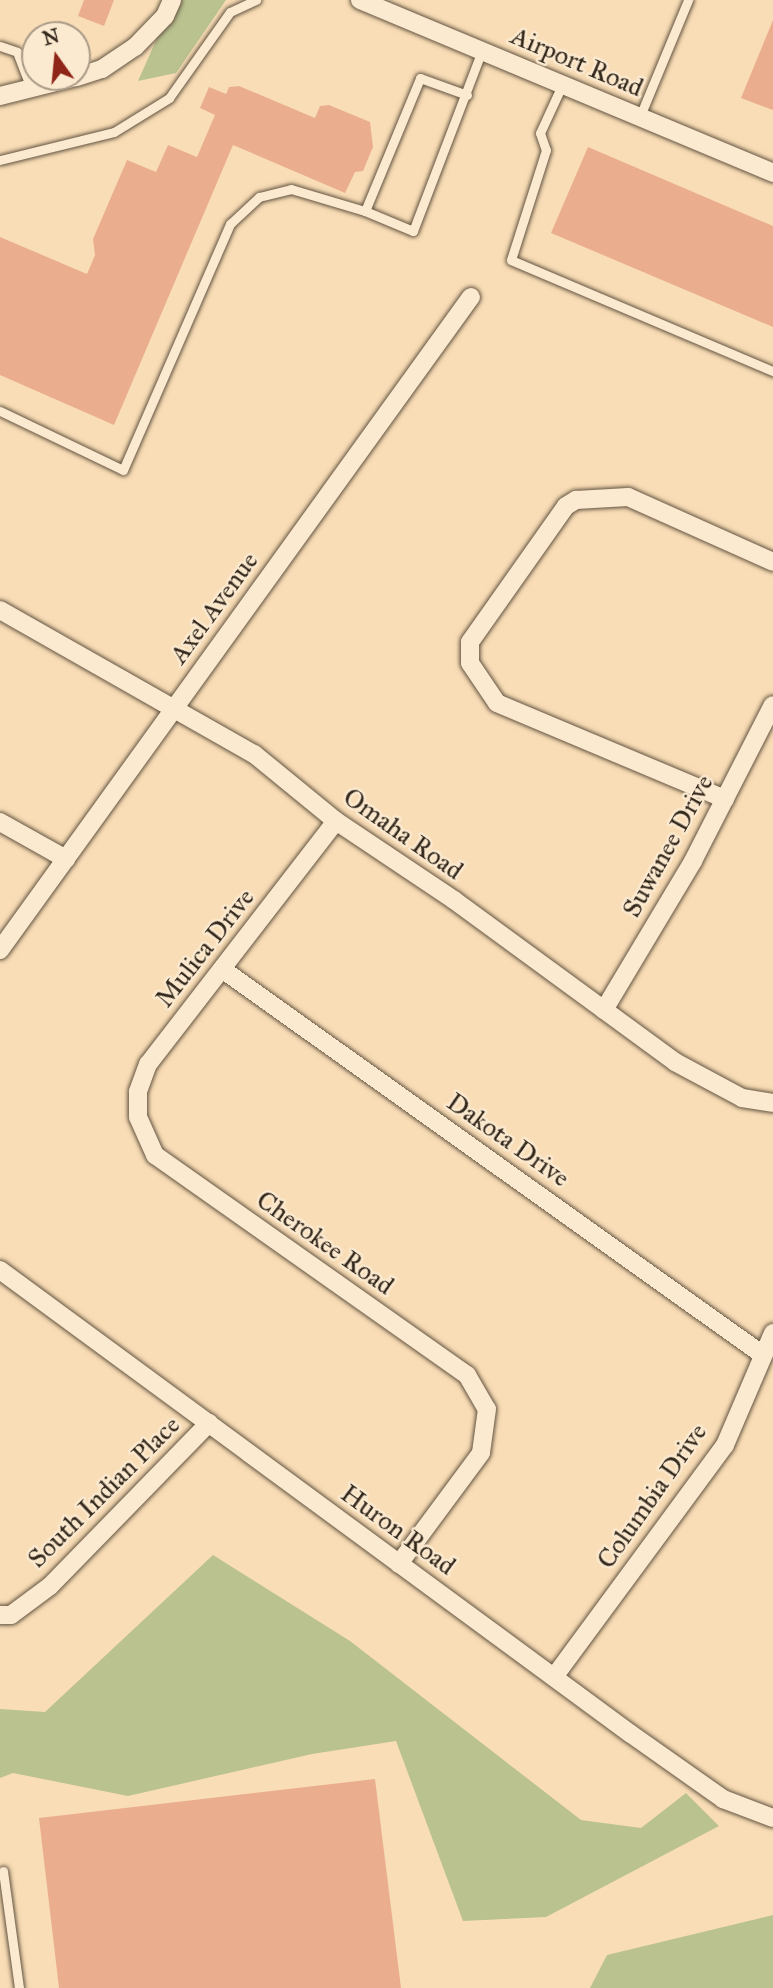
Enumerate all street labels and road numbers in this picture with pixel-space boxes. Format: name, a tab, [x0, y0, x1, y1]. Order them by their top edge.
street label: Airport Road	[506, 20, 648, 104]
street label: Axel Avenue	[163, 546, 265, 670]
street label: Suwanee Drive	[616, 769, 720, 923]
street label: Omaha Road	[337, 781, 469, 887]
street label: Mulica Drive	[149, 882, 261, 1014]
street label: Dakota Drive	[441, 1086, 575, 1194]
street label: Cherokee Road	[250, 1184, 400, 1302]
street label: South Indian Place	[22, 1410, 186, 1574]
street label: Columbia Drive	[591, 1418, 713, 1574]
street label: Huron Road	[335, 1478, 461, 1582]

